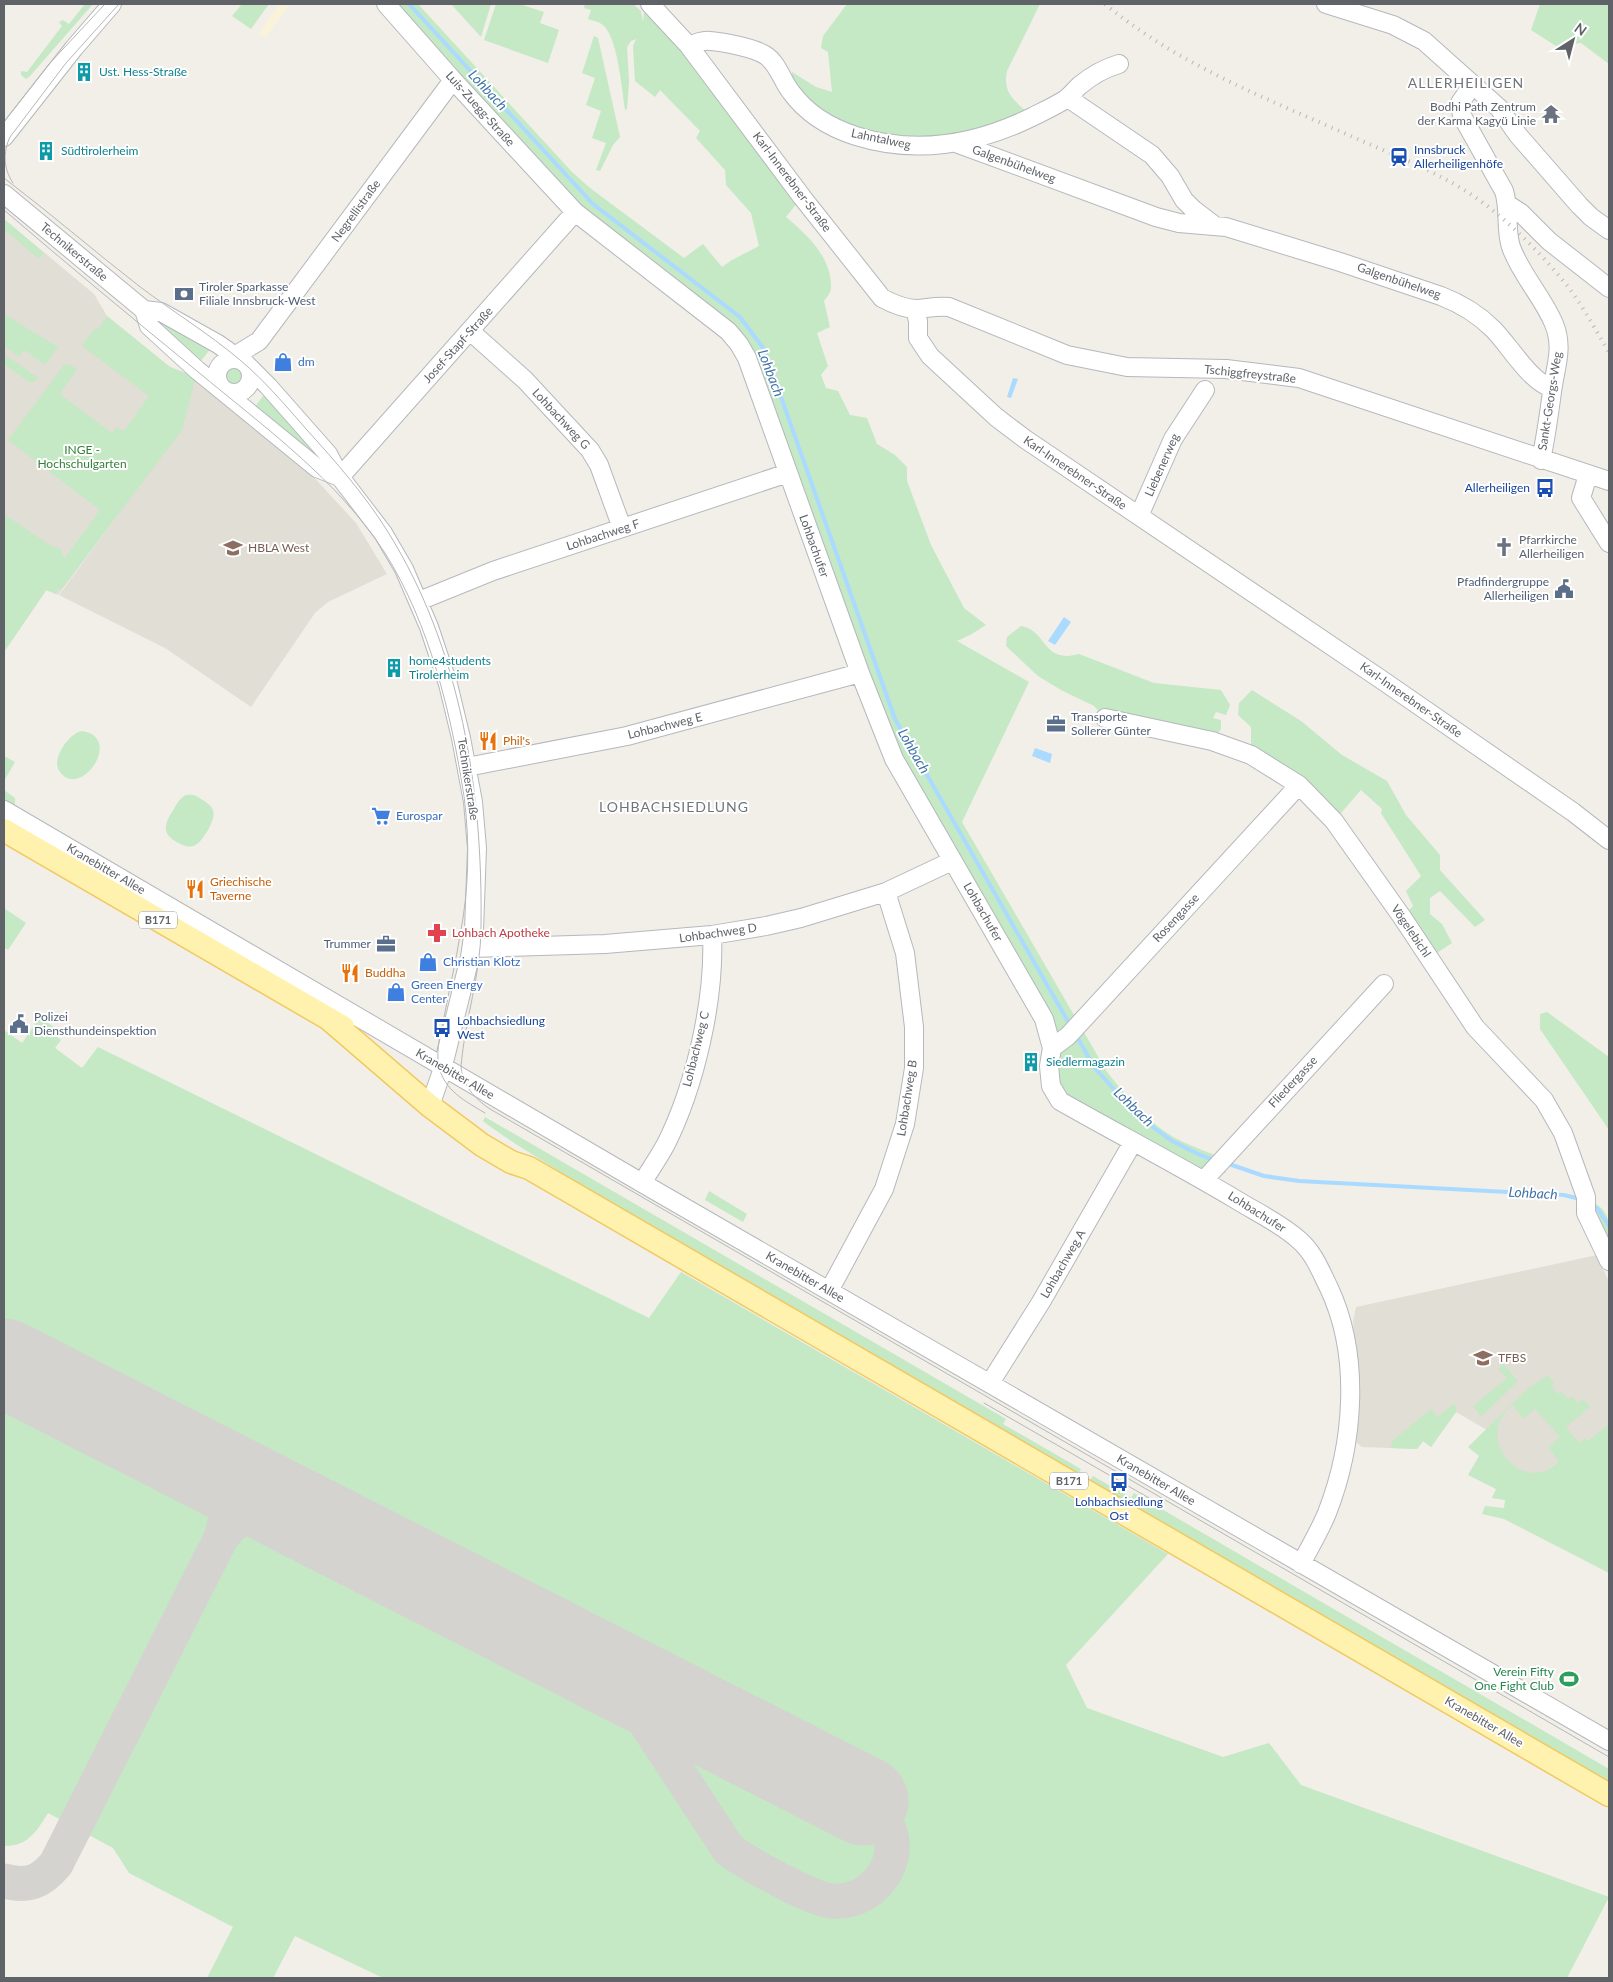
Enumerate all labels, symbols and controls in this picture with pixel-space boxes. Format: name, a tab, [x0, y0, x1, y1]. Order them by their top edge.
north arrow	[1548, 15, 1598, 65]
text: N	[1572, 19, 1590, 39]
building icon: Ust. Hess-Straße	[73, 61, 95, 83]
place label: Ust. Hess-Straße	[99, 64, 187, 79]
water label: Lohbach	[465, 66, 511, 113]
street label: Luis-Zuegg-Straße	[443, 68, 518, 149]
district label: ALLERHEILIGEN	[1408, 74, 1524, 91]
place label: Bodhi Path Zentrum der Karma Kagyü Linie	[1418, 99, 1536, 128]
temple icon: Bodhi Path Zentrum der Karma Kagyü Linie	[1540, 103, 1562, 125]
street label: Lahntalweg	[850, 125, 912, 152]
street label: Karl-Innerebner-Straße	[750, 129, 835, 235]
building icon: Südtirolerheim	[35, 140, 57, 162]
street label: Galgenbühelweg	[970, 141, 1058, 186]
place label: Innsbruck Allerheiligenhöfe	[1414, 142, 1503, 171]
place label: Südtirolerheim	[61, 143, 139, 158]
station icon: Innsbruck Allerheiligenhöfe	[1388, 146, 1410, 168]
street label: Negrellistraße	[328, 177, 383, 245]
street label: Technikerstraße	[38, 219, 111, 284]
street label: Galgenbühelweg	[1355, 259, 1443, 302]
place label: Tiroler Sparkasse Filiale Innsbruck-West	[199, 279, 316, 308]
bank icon: Tiroler Sparkasse Filiale Innsbruck-West	[173, 283, 195, 305]
street label: Josef-Stapf-Straße	[419, 303, 496, 386]
water label: Lohbach	[755, 347, 788, 399]
street label: Sankt-Georgs-Weg	[1534, 350, 1565, 451]
shop icon: dm	[272, 351, 294, 373]
place label: dm	[298, 354, 315, 369]
street label: Tschiggfreystraße	[1203, 361, 1297, 386]
street label: Lohbachweg G	[529, 385, 594, 452]
street label: Liebenerweg	[1141, 431, 1182, 499]
street label: Karl-Innerebner-Straße	[1021, 432, 1130, 513]
park label: INGE - Hochschulgarten	[37, 442, 127, 471]
bus stop icon: Allerheiligen	[1534, 477, 1556, 499]
place label: Allerheiligen	[1465, 480, 1530, 495]
street label: Lohbachufer	[796, 512, 833, 580]
street label: Lohbachweg F	[564, 516, 642, 553]
place label: Pfarrkirche Allerheiligen	[1519, 532, 1584, 561]
church icon: Pfarrkirche Allerheiligen	[1493, 536, 1515, 558]
school or university icon: HBLA West	[222, 537, 244, 559]
place label: HBLA West	[248, 540, 310, 555]
place label: Pfadfindergruppe Allerheiligen	[1457, 574, 1549, 603]
public building icon: Pfadfindergruppe Allerheiligen	[1553, 578, 1575, 600]
place label: home4students Tirolerheim	[409, 653, 491, 682]
building icon: home4students Tirolerheim	[383, 657, 405, 679]
street label: Karl-Innerebner-Straße	[1357, 659, 1465, 741]
street label: Lohbachweg E	[626, 709, 704, 742]
place label: Transporte Sollerer Günter	[1071, 709, 1151, 738]
office icon: Transporte Sollerer Günter	[1045, 713, 1067, 735]
water label: Lohbach	[895, 725, 934, 776]
restaurant icon: Phil's	[477, 730, 499, 752]
place label: Phil's	[503, 733, 530, 748]
street label: Technikerstraße	[455, 737, 482, 821]
district label: LOHBACHSIEDLUNG	[599, 798, 749, 815]
supermarket icon: Eurospar	[370, 805, 392, 827]
place label: Eurospar	[396, 808, 443, 823]
street label: Kranebitter Allee	[64, 840, 148, 897]
place label: Griechische Taverne	[210, 874, 272, 903]
restaurant icon: Griechische Taverne	[184, 878, 206, 900]
street label: Lohbachufer	[961, 880, 1007, 945]
street label: Rosengasse	[1149, 890, 1202, 945]
street label: Vögelebichl	[1388, 901, 1435, 960]
road number: B171	[139, 912, 177, 928]
street label: Lohbachweg D	[678, 920, 758, 945]
pharmacy icon: Lohbach Apotheke	[426, 922, 448, 944]
place label: Lohbach Apotheke	[452, 925, 550, 940]
office icon: Trummer	[375, 933, 397, 955]
place label: Trummer	[324, 936, 372, 951]
shop icon: Christian Klotz	[417, 951, 439, 973]
place label: Christian Klotz	[443, 954, 521, 969]
restaurant icon: Buddha	[339, 962, 361, 984]
place label: Buddha	[365, 965, 405, 980]
place label: Green Energy Center	[411, 977, 483, 1006]
shop icon: Green Energy Center	[385, 981, 407, 1003]
place label: Polizei Diensthundeinspektion	[34, 1009, 156, 1038]
street label: Lohbachweg C	[679, 1010, 712, 1088]
public building icon: Polizei Diensthundeinspektion	[8, 1013, 30, 1035]
place label: Lohbachsiedlung West	[457, 1013, 545, 1042]
bus stop icon: Lohbachsiedlung West	[431, 1017, 453, 1039]
street label: Kranebitter Allee	[413, 1045, 497, 1102]
building icon: Siedlermagazin	[1020, 1051, 1042, 1073]
street label: Fliedergasse	[1265, 1053, 1320, 1111]
place label: Siedlermagazin	[1046, 1054, 1125, 1069]
street label: Lohbachweg B	[893, 1058, 920, 1137]
water label: Lohbach	[1111, 1083, 1158, 1130]
water label: Lohbach	[1508, 1183, 1558, 1202]
street label: Lohbachufer	[1225, 1188, 1290, 1236]
street label: Lohbachweg A	[1037, 1226, 1089, 1301]
street label: Kranebitter Allee	[763, 1248, 847, 1305]
school or university icon: TFBS	[1472, 1347, 1494, 1369]
place label: TFBS	[1498, 1350, 1526, 1365]
street label: Kranebitter Allee	[1114, 1451, 1198, 1508]
bus stop icon: Lohbachsiedlung Ost	[1108, 1471, 1130, 1493]
road number: B171	[1050, 1472, 1088, 1490]
place label: Lohbachsiedlung Ost	[1075, 1494, 1163, 1523]
place label: Verein Fifty One Fight Club	[1474, 1664, 1555, 1693]
sports icon: Verein Fifty One Fight Club	[1558, 1668, 1580, 1690]
street label: Kranebitter Allee	[1442, 1693, 1526, 1750]

